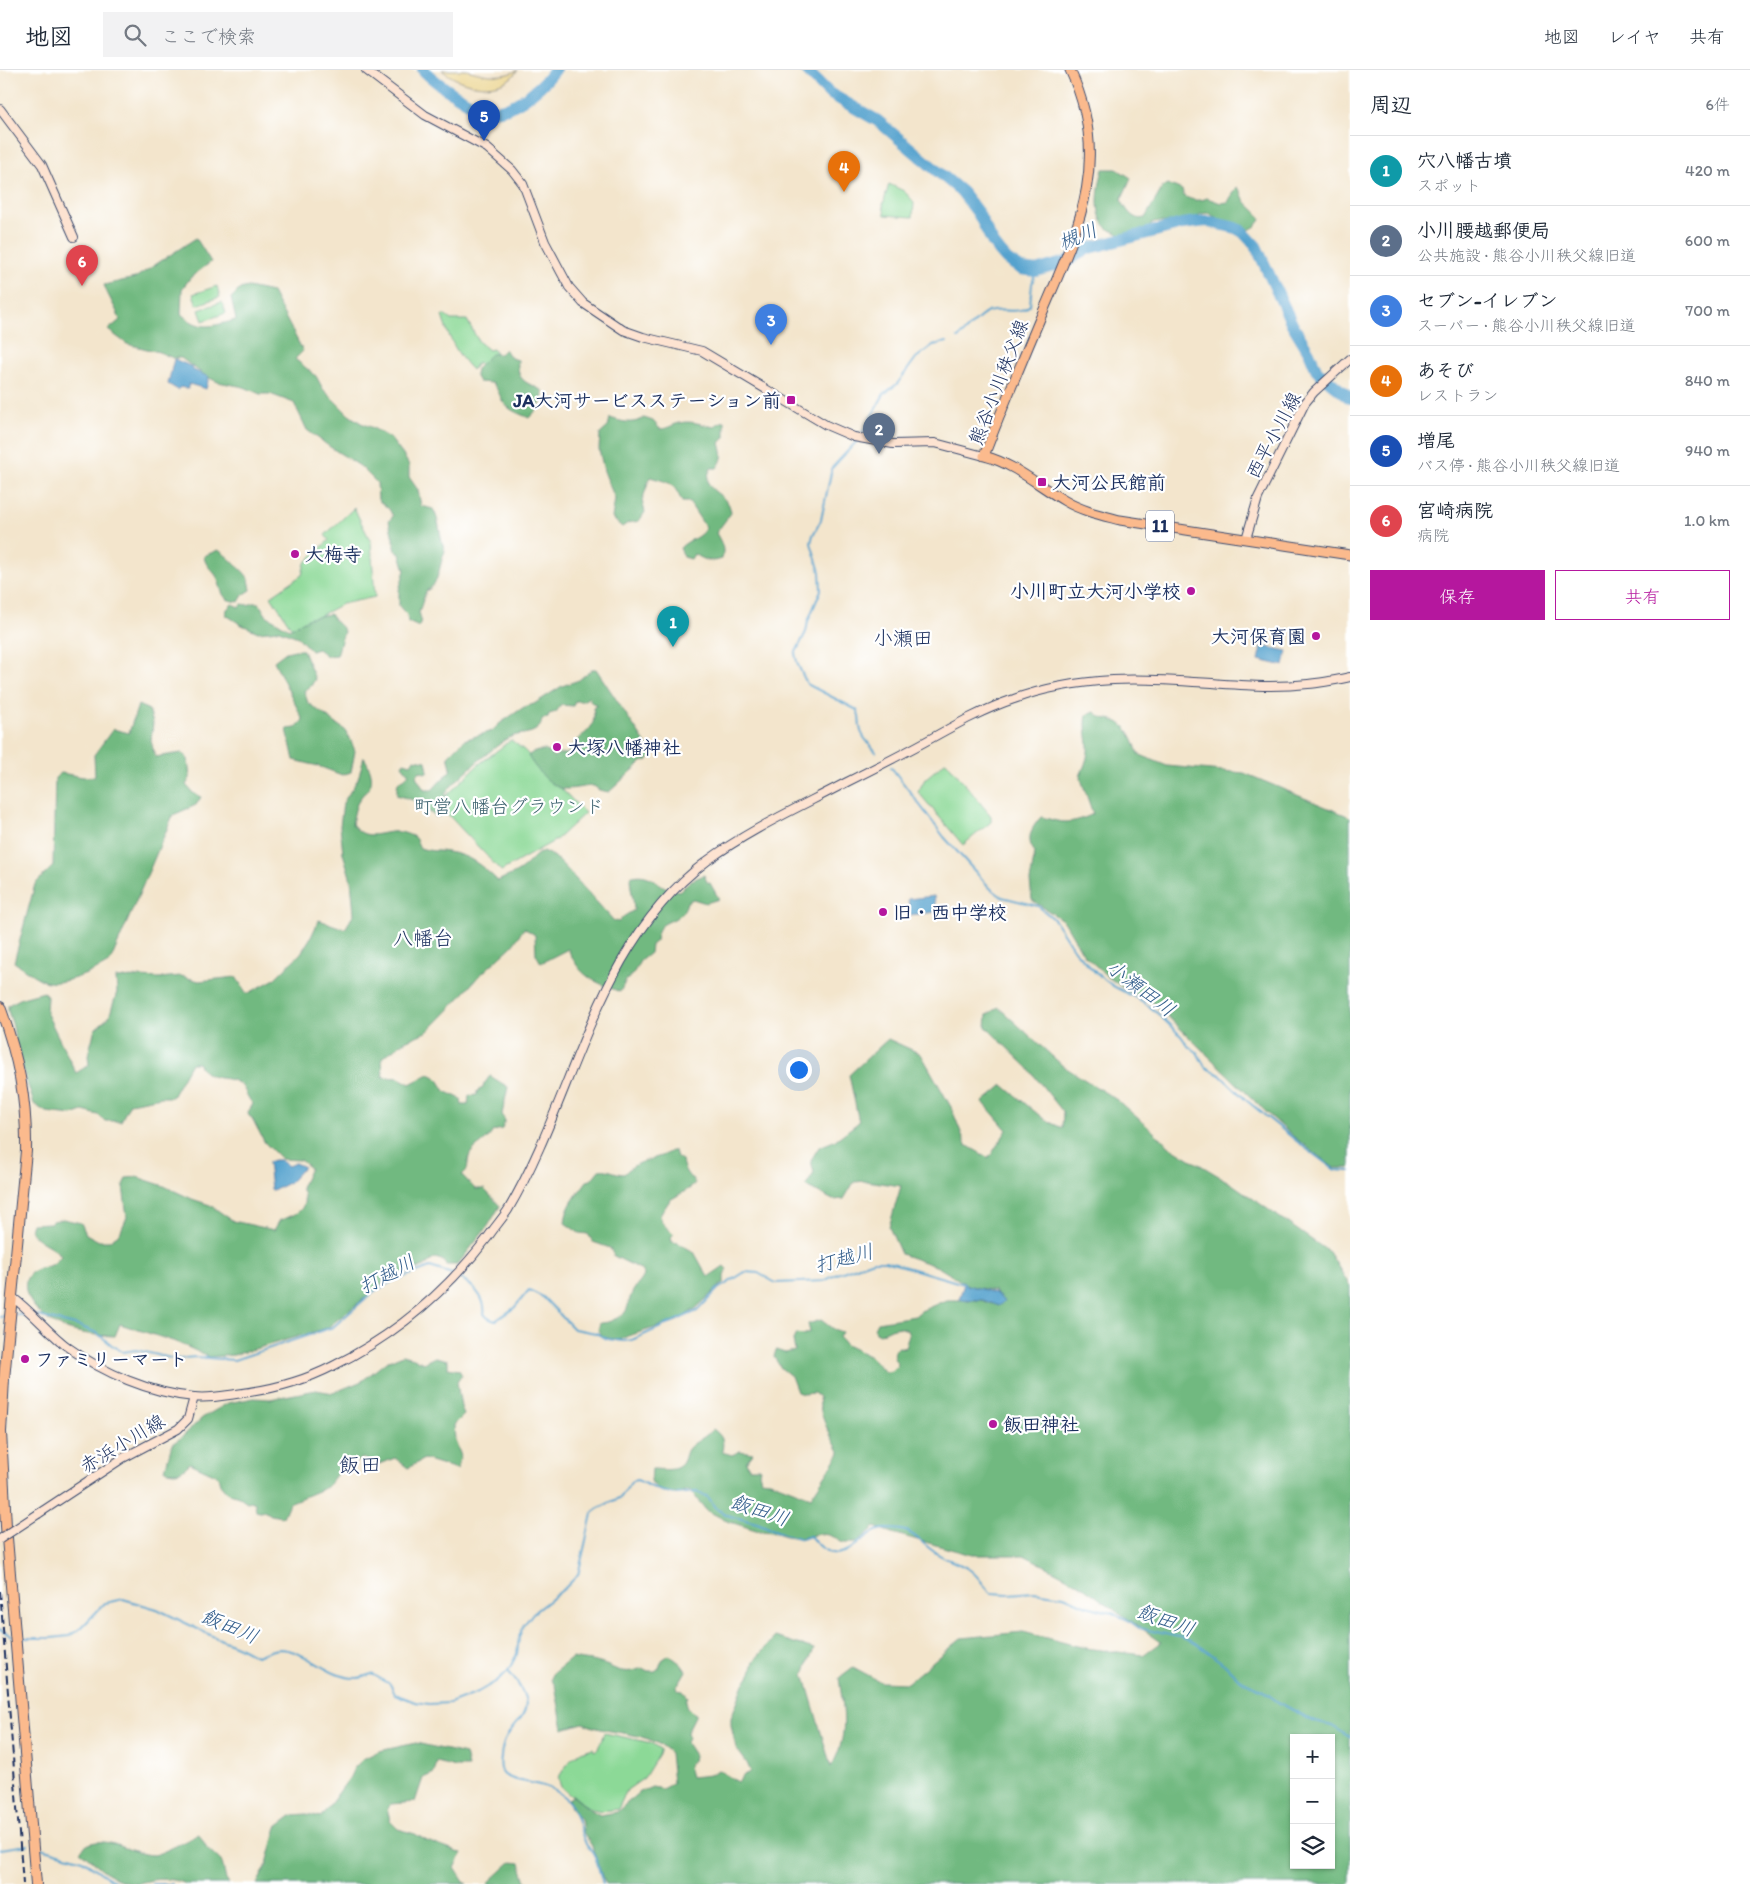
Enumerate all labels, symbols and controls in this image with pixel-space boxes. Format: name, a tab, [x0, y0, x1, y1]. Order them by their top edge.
search box	[103, 12, 453, 57]
icon: search	[121, 21, 149, 49]
text: 地図	[25, 22, 73, 51]
text: ここで検索	[161, 25, 256, 48]
text: 地図	[1544, 26, 1580, 48]
text: レイヤ	[1608, 26, 1661, 48]
text: 共有	[1689, 26, 1725, 48]
text: 周辺	[1370, 92, 1412, 117]
text: 6件	[1706, 95, 1730, 114]
pin: 5	[468, 100, 500, 141]
text: 穴八幡古墳	[1417, 149, 1512, 172]
pin: 4	[828, 151, 860, 192]
text: 1	[1382, 161, 1390, 180]
text: 420 m	[1685, 161, 1730, 180]
text: スポット	[1417, 176, 1481, 195]
water label: 槻川	[1055, 217, 1101, 255]
text: 小川腰越郵便局	[1417, 219, 1550, 242]
text: 2	[1382, 231, 1390, 250]
text: 600 m	[1685, 231, 1730, 250]
pin: 6	[66, 245, 98, 286]
text: 公共施設 · 熊谷小川秩父線旧道	[1417, 246, 1636, 265]
text: セブン-イレブン	[1417, 289, 1558, 312]
text: 3	[1382, 301, 1390, 320]
text: 700 m	[1685, 301, 1730, 320]
pin: 3	[755, 304, 787, 345]
street label: 熊谷小川秩父線	[964, 316, 1033, 448]
text: スーパー · 熊谷小川秩父線旧道	[1417, 316, 1635, 335]
text: あそび	[1417, 359, 1474, 382]
text: 4	[1381, 371, 1391, 390]
text: 840 m	[1685, 371, 1730, 390]
text: レストラン	[1417, 386, 1498, 405]
street label: 西平小川線	[1241, 388, 1306, 483]
place label: JA大河サービスステーション前	[512, 389, 781, 412]
marker: JA大河サービスステーション前	[785, 394, 797, 406]
pin: 2	[863, 413, 895, 454]
text: 増尾	[1417, 429, 1455, 452]
text: 5	[1382, 441, 1390, 460]
text: 940 m	[1685, 441, 1730, 460]
text: バス停 · 熊谷小川秩父線旧道	[1417, 456, 1620, 475]
place label: 大河公民館前	[1052, 471, 1166, 494]
marker: 大河公民館前	[1036, 476, 1048, 488]
text: 宮崎病院	[1417, 499, 1493, 522]
road number: 11	[1146, 511, 1174, 542]
text: 6	[1382, 511, 1390, 530]
text: 1.0 km	[1684, 511, 1730, 530]
text: 病院	[1417, 526, 1449, 545]
place label: 大梅寺	[305, 543, 362, 566]
marker: 大梅寺	[289, 548, 301, 560]
button: 保存	[1370, 570, 1545, 620]
button: 共有	[1555, 570, 1730, 620]
place label: 小川町立大河小学校	[1010, 580, 1181, 603]
marker: 小川町立大河小学校	[1185, 585, 1197, 597]
pin: 1	[657, 606, 689, 647]
place label: 大河保育園	[1211, 625, 1306, 648]
district label: 小瀬田	[873, 626, 933, 650]
marker: 大河保育園	[1310, 630, 1322, 642]
place label: 大塚八幡神社	[567, 736, 681, 759]
marker: 大塚八幡神社	[551, 741, 563, 753]
park label: 町営八幡台グラウンド	[414, 795, 604, 818]
place label: 旧・西中学校	[893, 901, 1007, 924]
marker: 旧・西中学校	[877, 906, 889, 918]
district label: 八幡台	[393, 926, 453, 950]
water label: 小瀬田川	[1102, 954, 1180, 1022]
your location	[786, 1057, 812, 1083]
water label: 打越川	[812, 1239, 876, 1277]
water label: 打越川	[355, 1249, 419, 1299]
place label: ファミリーマート	[35, 1348, 188, 1371]
marker: ファミリーマート	[19, 1353, 31, 1365]
street label: 赤浜小川線	[76, 1409, 169, 1478]
place label: 飯田神社	[1003, 1413, 1079, 1436]
marker: 飯田神社	[987, 1418, 999, 1430]
district label: 飯田	[339, 1452, 381, 1477]
water label: 飯田川	[728, 1489, 792, 1531]
water label: 飯田川	[1134, 1598, 1198, 1642]
water label: 飯田川	[198, 1603, 262, 1649]
map controls	[1290, 1734, 1335, 1869]
button: +	[1290, 1734, 1335, 1779]
button: −	[1290, 1779, 1335, 1824]
button: layers	[1290, 1824, 1335, 1869]

